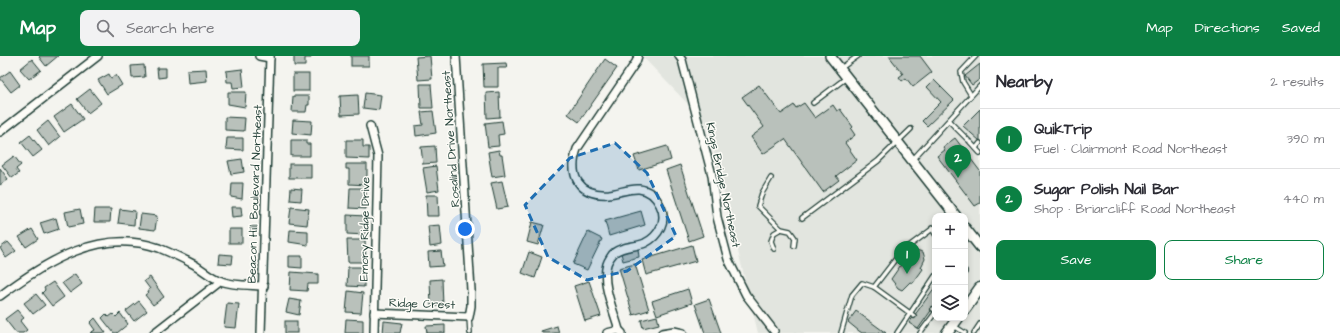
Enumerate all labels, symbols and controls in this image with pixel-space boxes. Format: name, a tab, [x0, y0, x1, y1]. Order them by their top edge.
search box	[80, 10, 360, 46]
text: Map	[20, 15, 56, 42]
icon: search	[94, 17, 116, 39]
text: Search here	[126, 18, 215, 39]
text: Map	[1146, 18, 1173, 38]
text: Directions	[1195, 18, 1260, 38]
text: Saved	[1282, 18, 1320, 38]
street label: Rosalind Drive Northeast	[438, 70, 464, 208]
text: Nearby	[996, 70, 1053, 94]
text: 2 results	[1270, 73, 1324, 91]
street label: Beacon Hill Boulevard Northeast	[243, 104, 267, 284]
text: QuikTrip	[1034, 119, 1092, 140]
street label: Kings Bridge Northeast	[700, 121, 745, 250]
text: 1	[1008, 130, 1010, 148]
text: 390 m	[1286, 130, 1324, 148]
text: Fuel · Clairmont Road Northeast	[1034, 140, 1227, 158]
pin: 2	[945, 145, 971, 178]
street label: Emory Ridge Drive	[356, 176, 375, 281]
text: Sugar Polish Nail Bar	[1034, 179, 1179, 200]
text: 2	[1005, 190, 1013, 208]
text: 440 m	[1283, 190, 1324, 208]
text: Shop · Briarcliff Road Northeast	[1034, 200, 1235, 218]
map controls	[932, 213, 968, 321]
button: +	[932, 213, 968, 249]
your location	[455, 219, 475, 239]
button: Save	[996, 240, 1156, 280]
button: Share	[1164, 240, 1324, 280]
pin: 1	[894, 241, 920, 274]
button: −	[932, 249, 968, 285]
button: layers	[932, 285, 968, 321]
street label: Ridge Crest	[388, 294, 456, 315]

